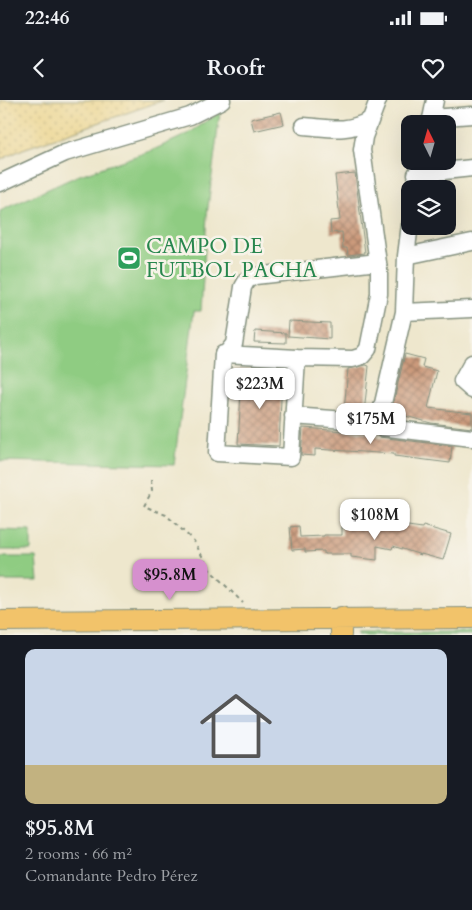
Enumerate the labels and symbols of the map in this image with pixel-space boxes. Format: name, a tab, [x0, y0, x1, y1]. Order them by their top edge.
north arrow	[401, 115, 456, 170]
place label: CAMPO DE FUTBOL PACHA	[146, 232, 317, 285]
sports icon: CAMPO DE FUTBOL PACHA	[116, 245, 142, 271]
pin: $223M	[225, 368, 295, 410]
pin: $175M	[336, 402, 406, 445]
pin: $108M	[340, 498, 410, 541]
pin: $95.8M	[129, 558, 211, 601]

